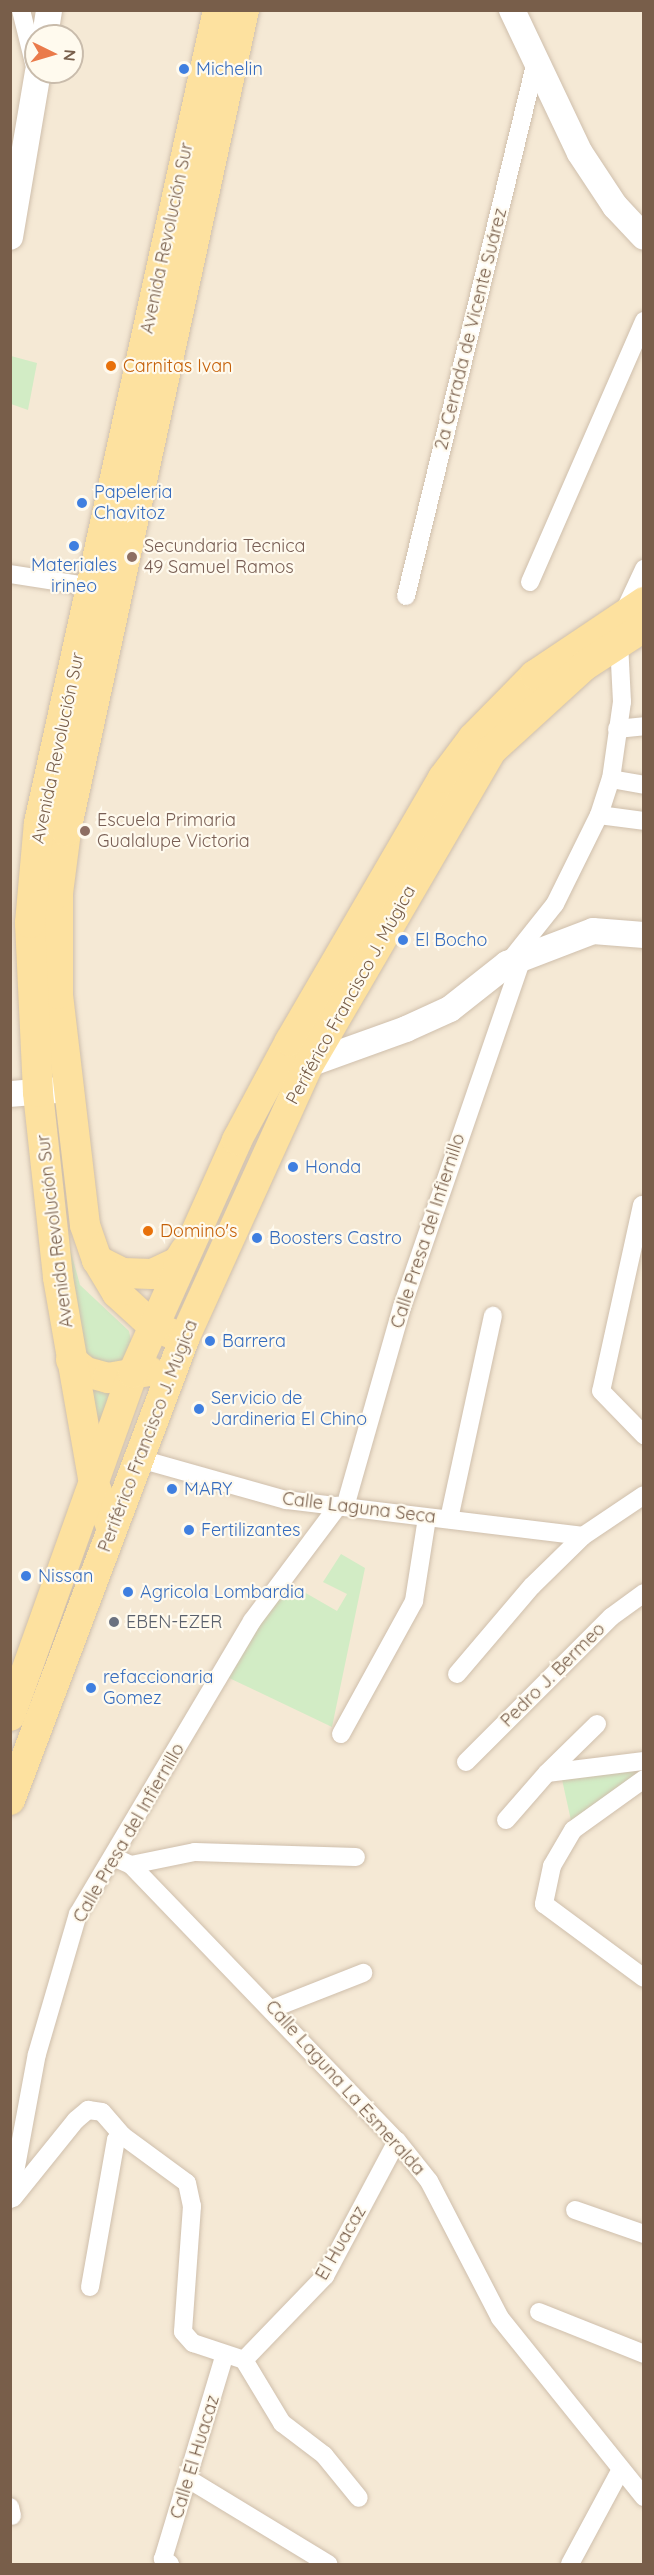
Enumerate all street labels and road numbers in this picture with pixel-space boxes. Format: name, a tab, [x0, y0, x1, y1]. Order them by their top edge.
street label: Avenida Revolución Sur	[136, 140, 198, 336]
street label: 2a Cerrada de Vicente Suárez	[430, 206, 512, 452]
street label: Avenida Revolución Sur	[27, 650, 89, 846]
street label: Periférico Francisco J. Múgica	[282, 882, 420, 1108]
street label: Calle Presa del Infiernillo	[386, 1131, 470, 1331]
street label: Avenida Revolución Sur	[32, 1133, 78, 1329]
street label: Periférico Francisco J. Múgica	[94, 1317, 202, 1555]
street label: Calle Laguna Seca	[281, 1488, 437, 1528]
street label: Pedro J. Bermeo	[496, 1618, 610, 1732]
street label: Calle Presa del Infiernillo	[69, 1740, 189, 1926]
street label: Calle Laguna La Esmeralda	[261, 1996, 429, 2180]
street label: El Huacaz	[311, 2202, 371, 2284]
street label: Calle El Huacaz	[166, 2393, 224, 2521]

